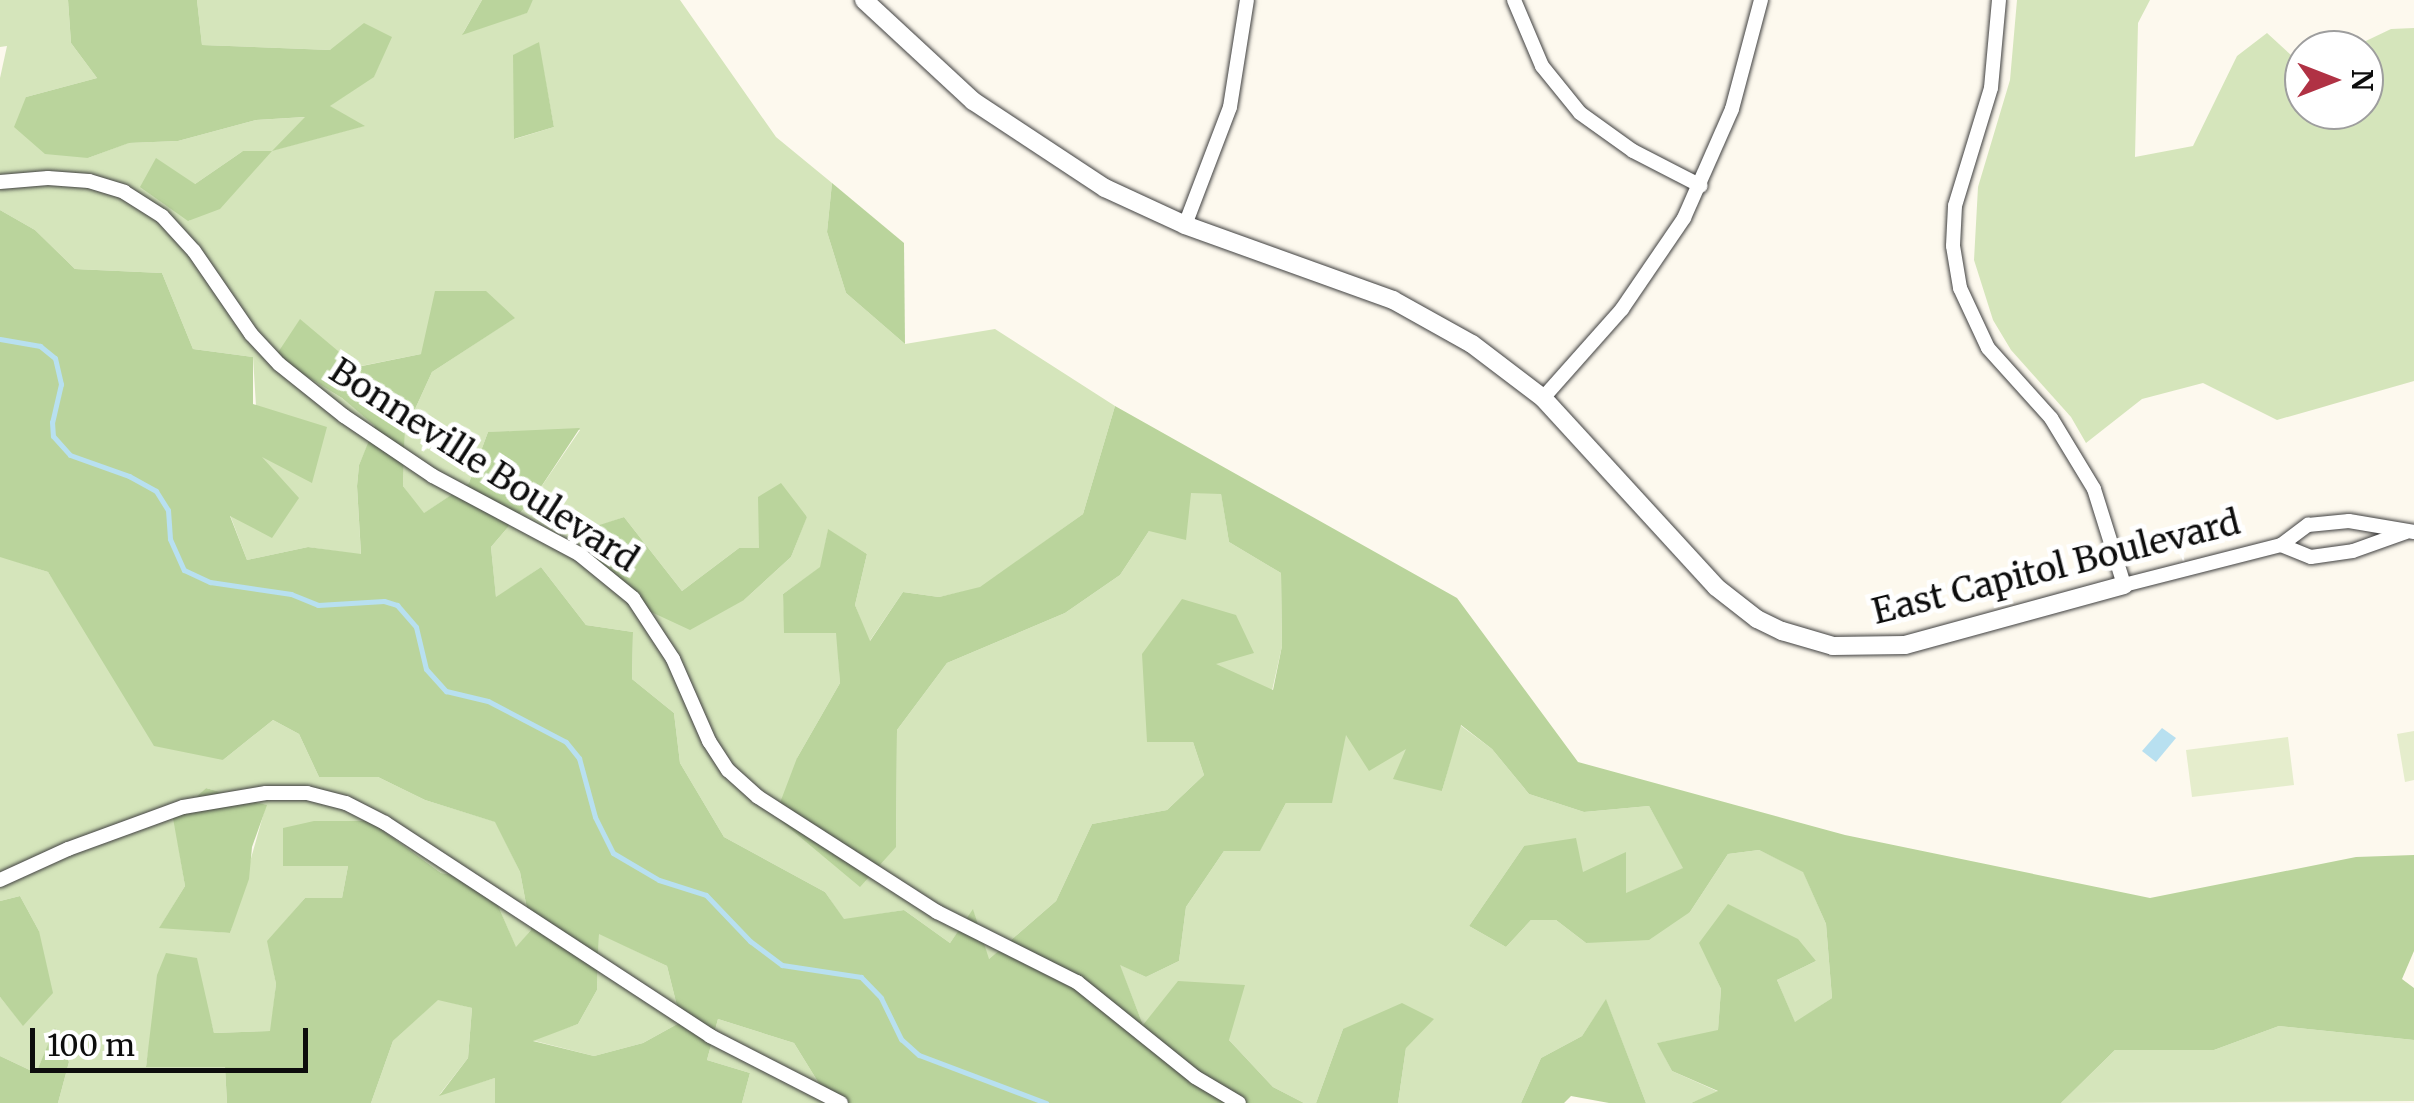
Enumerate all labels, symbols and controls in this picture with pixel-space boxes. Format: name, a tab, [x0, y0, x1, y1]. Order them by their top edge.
north arrow	[2284, 30, 2384, 130]
text: N	[2344, 69, 2380, 91]
street label: Bonneville Boulevard	[322, 350, 646, 580]
street label: East Capitol Boulevard	[1868, 501, 2244, 633]
scale bar	[35, 1008, 312, 1070]
text: 100 m	[47, 1026, 135, 1064]

